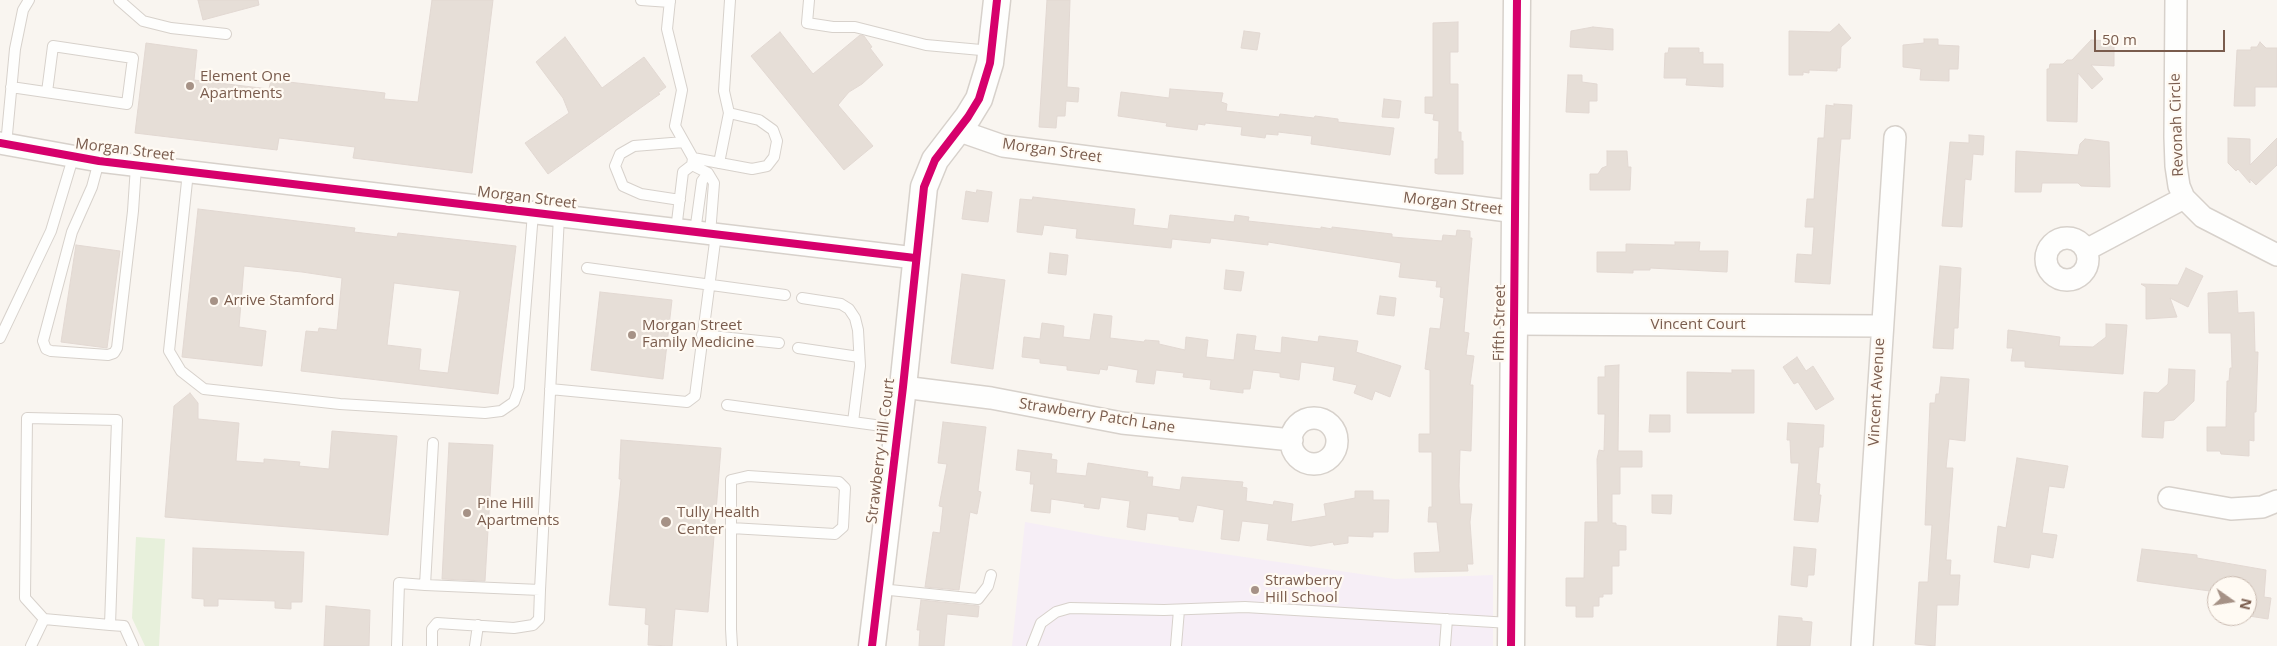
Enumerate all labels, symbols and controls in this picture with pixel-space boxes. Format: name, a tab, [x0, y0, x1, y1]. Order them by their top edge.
scale bar	[2097, 20, 2228, 52]
text: 50 m	[2102, 29, 2137, 49]
place label: Element One Apartments	[200, 68, 291, 103]
street label: Revonah Circle	[2166, 73, 2188, 177]
marker: Element One Apartments	[184, 80, 196, 92]
street label: Morgan Street	[74, 135, 176, 165]
street label: Morgan Street	[1001, 135, 1103, 167]
street label: Morgan Street	[476, 183, 578, 213]
street label: Morgan Street	[1402, 189, 1504, 219]
street label: Fifth Street	[1490, 284, 1510, 362]
place label: Arrive Stamford	[224, 292, 335, 310]
marker: Arrive Stamford	[208, 295, 220, 307]
street label: Vincent Court	[1650, 316, 1746, 334]
place label: Morgan Street Family Medicine	[642, 317, 754, 352]
marker: Morgan Street Family Medicine	[626, 329, 638, 341]
street label: Vincent Avenue	[1865, 338, 1889, 446]
street label: Strawberry Hill Court	[863, 377, 899, 525]
street label: Strawberry Patch Lane	[1018, 395, 1176, 437]
place label: Pine Hill Apartments	[477, 495, 559, 530]
place label: Tully Health Center	[677, 504, 760, 539]
marker: Pine Hill Apartments	[461, 507, 473, 519]
marker: Tully Health Center	[659, 515, 673, 529]
place label: Strawberry Hill School	[1265, 572, 1342, 607]
north arrow	[2207, 576, 2257, 626]
marker: Strawberry Hill School	[1249, 584, 1261, 596]
text: N	[2236, 597, 2257, 612]

